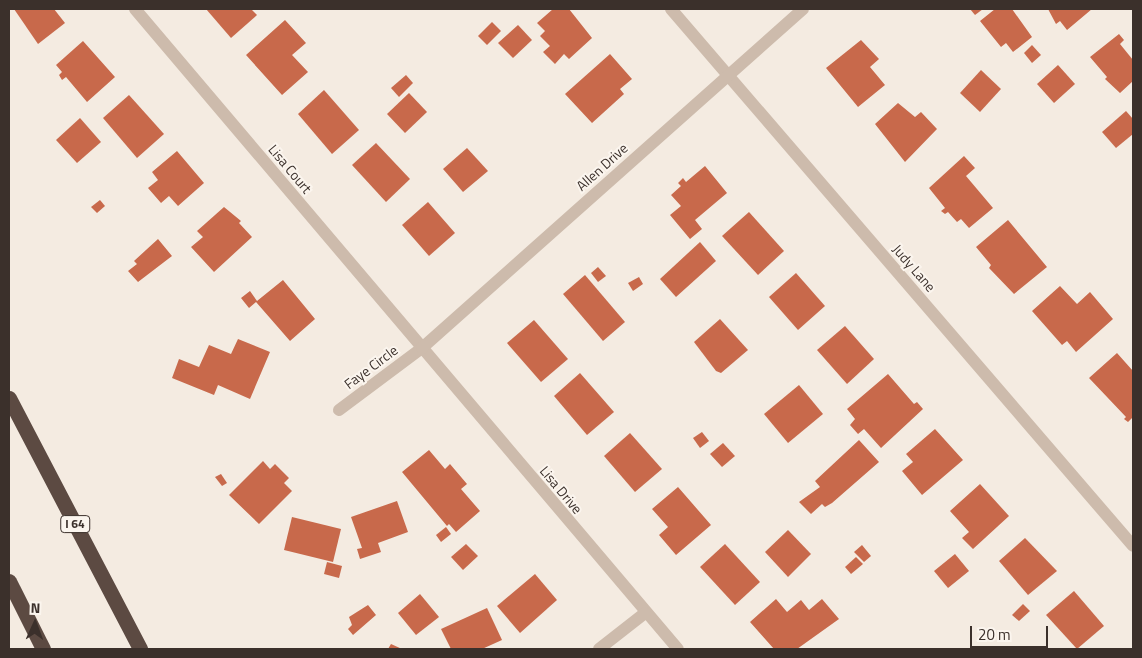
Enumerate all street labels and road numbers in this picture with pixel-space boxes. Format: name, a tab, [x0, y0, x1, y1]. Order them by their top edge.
street label: Allen Drive	[573, 140, 631, 194]
street label: Lisa Court	[265, 141, 315, 197]
street label: Judy Lane	[889, 241, 939, 295]
street label: Faye Circle	[341, 342, 401, 392]
street label: Lisa Drive	[536, 463, 586, 517]
road number: I 64	[60, 514, 90, 534]

